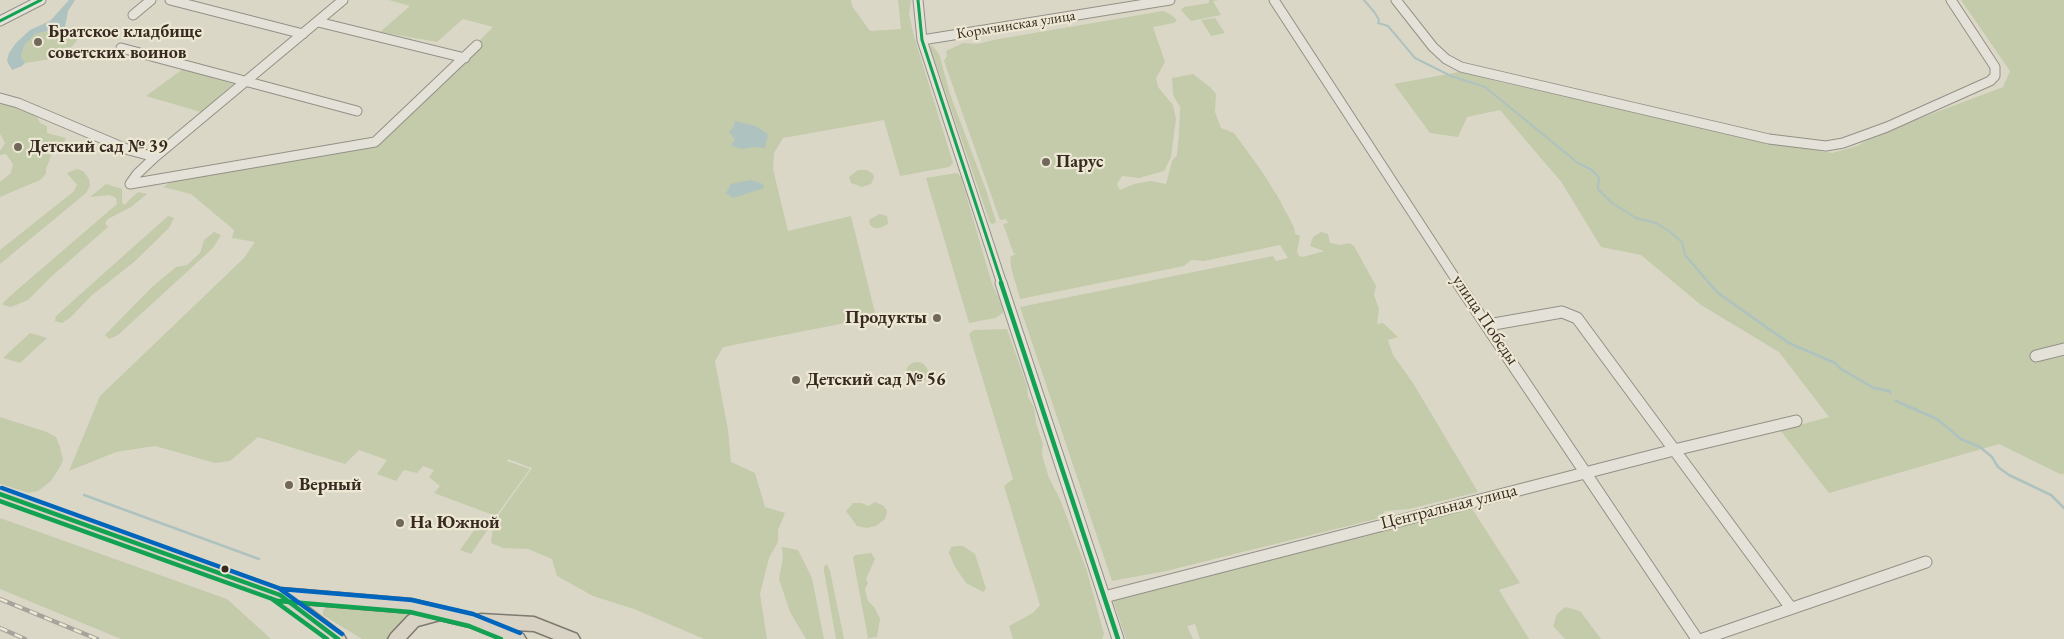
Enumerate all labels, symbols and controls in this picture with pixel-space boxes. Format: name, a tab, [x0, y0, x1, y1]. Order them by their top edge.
street label: Кормчинская улица	[955, 7, 1077, 43]
place label: Братское кладбище советских воинов	[48, 21, 202, 64]
marker: Братское кладбище советских воинов	[32, 36, 44, 48]
place label: Детский сад № 39	[28, 136, 168, 158]
marker: Детский сад № 39	[12, 141, 24, 153]
place label: Парус	[1056, 151, 1103, 173]
marker: Парус	[1040, 156, 1052, 168]
street label: улица Победы	[1447, 271, 1523, 369]
place label: Продукты	[845, 307, 927, 329]
marker: Продукты	[931, 312, 943, 324]
place label: Детский сад № 56	[806, 369, 946, 391]
marker: Детский сад № 56	[790, 374, 802, 386]
place label: Верный	[299, 474, 362, 496]
marker: Верный	[283, 479, 295, 491]
street label: Центральная улица	[1379, 480, 1519, 534]
place label: На Южной	[410, 512, 500, 534]
marker: На Южной	[394, 517, 406, 529]
unlabelled marker	[220, 564, 230, 574]

